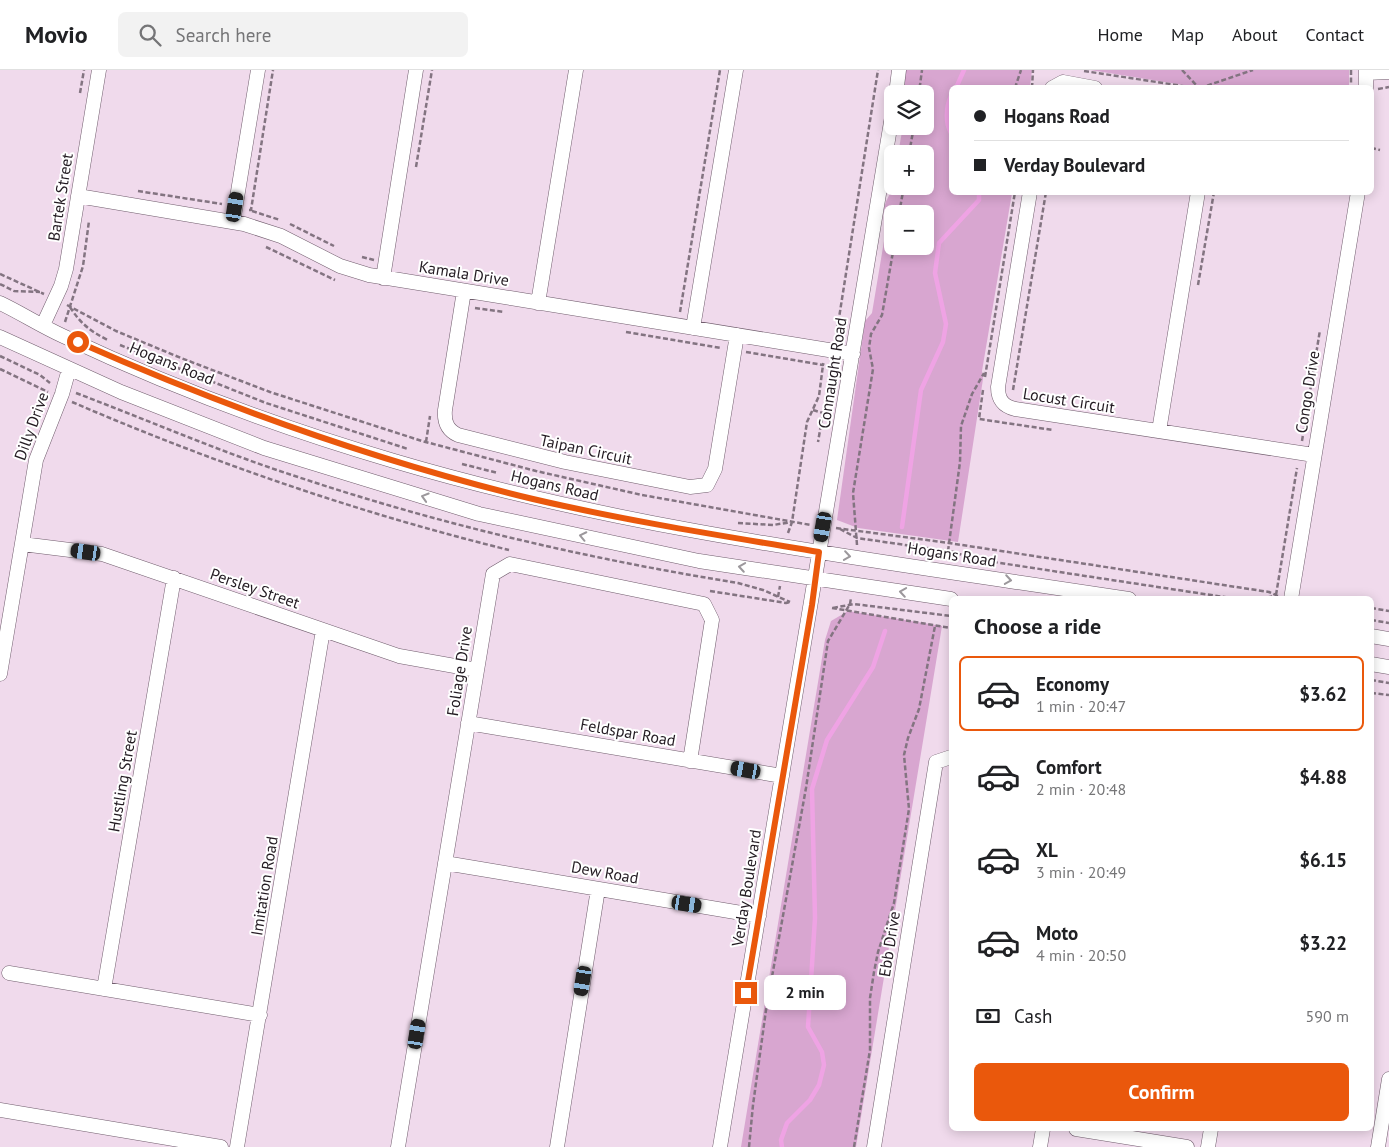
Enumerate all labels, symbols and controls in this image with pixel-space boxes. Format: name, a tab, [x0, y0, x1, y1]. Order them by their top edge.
search box	[118, 12, 468, 57]
text: Movio	[25, 19, 88, 50]
icon: search	[136, 21, 164, 49]
text: Search here	[176, 23, 271, 47]
text: Home	[1097, 23, 1143, 46]
text: Map	[1171, 23, 1204, 46]
text: About	[1232, 23, 1278, 46]
text: Contact	[1306, 23, 1364, 46]
map controls	[884, 85, 934, 255]
button: layers	[884, 85, 934, 135]
text: Hogans Road	[1004, 104, 1110, 128]
button: +	[884, 145, 934, 195]
street label: Bartek Street	[43, 151, 77, 242]
text: Verday Boulevard	[1004, 153, 1145, 177]
car	[225, 191, 244, 223]
button: −	[884, 205, 934, 255]
street label: Kamala Drive	[418, 256, 510, 290]
street label: Connaught Road	[813, 316, 851, 430]
route start	[67, 331, 89, 353]
street label: Hogans Road	[127, 337, 217, 389]
street label: Congo Drive	[1291, 349, 1323, 435]
street label: Locust Circuit	[1022, 383, 1117, 417]
street label: Dilly Drive	[9, 389, 53, 463]
street label: Taipan Circuit	[538, 430, 634, 469]
street label: Hogans Road	[509, 465, 601, 505]
one-way arrow	[422, 493, 430, 503]
car	[813, 511, 832, 543]
one-way arrow	[579, 531, 588, 542]
street label: Hogans Road	[906, 537, 998, 571]
car	[70, 542, 101, 562]
one-way arrow	[843, 550, 852, 560]
street label: Persley Street	[208, 563, 303, 613]
one-way arrow	[738, 563, 747, 573]
one-way arrow	[1004, 575, 1012, 585]
one-way arrow	[899, 587, 907, 598]
text: Choose a ride	[974, 612, 1101, 640]
street label: Foliage Drive	[442, 625, 476, 717]
icon: car	[976, 671, 1021, 716]
text: Economy	[1036, 672, 1109, 696]
text: $3.62	[1299, 682, 1347, 706]
text: 1 min · 20:47	[1036, 696, 1126, 716]
street label: Feldspar Road	[579, 714, 677, 750]
street label: Hustling Street	[103, 728, 141, 833]
icon: car	[976, 754, 1021, 799]
text: Comfort	[1036, 755, 1102, 779]
car	[729, 760, 762, 780]
text: $4.88	[1299, 765, 1347, 789]
text: 2 min · 20:48	[1036, 779, 1126, 799]
street label: Verday Boulevard	[727, 828, 765, 949]
street label: Imitation Road	[246, 835, 282, 937]
icon: car	[976, 837, 1021, 882]
text: XL	[1036, 838, 1058, 862]
text: $6.15	[1299, 848, 1347, 872]
street label: Dew Road	[570, 856, 640, 888]
text: 3 min · 20:49	[1036, 862, 1126, 882]
car	[671, 894, 702, 914]
street label: Ebb Drive	[874, 910, 904, 978]
icon: car	[976, 920, 1021, 965]
text: Moto	[1036, 921, 1078, 945]
text: $3.22	[1299, 931, 1347, 955]
text: 4 min · 20:50	[1036, 945, 1126, 965]
car	[573, 965, 592, 997]
callout: 2 min	[764, 976, 846, 1010]
route end	[735, 982, 757, 1004]
text: 2 min	[785, 982, 825, 1002]
icon: cash	[974, 1002, 1002, 1030]
text: Cash	[1014, 1004, 1052, 1028]
text: 590 m	[1306, 1006, 1349, 1026]
car	[407, 1018, 426, 1050]
button: Confirm	[974, 1063, 1349, 1121]

